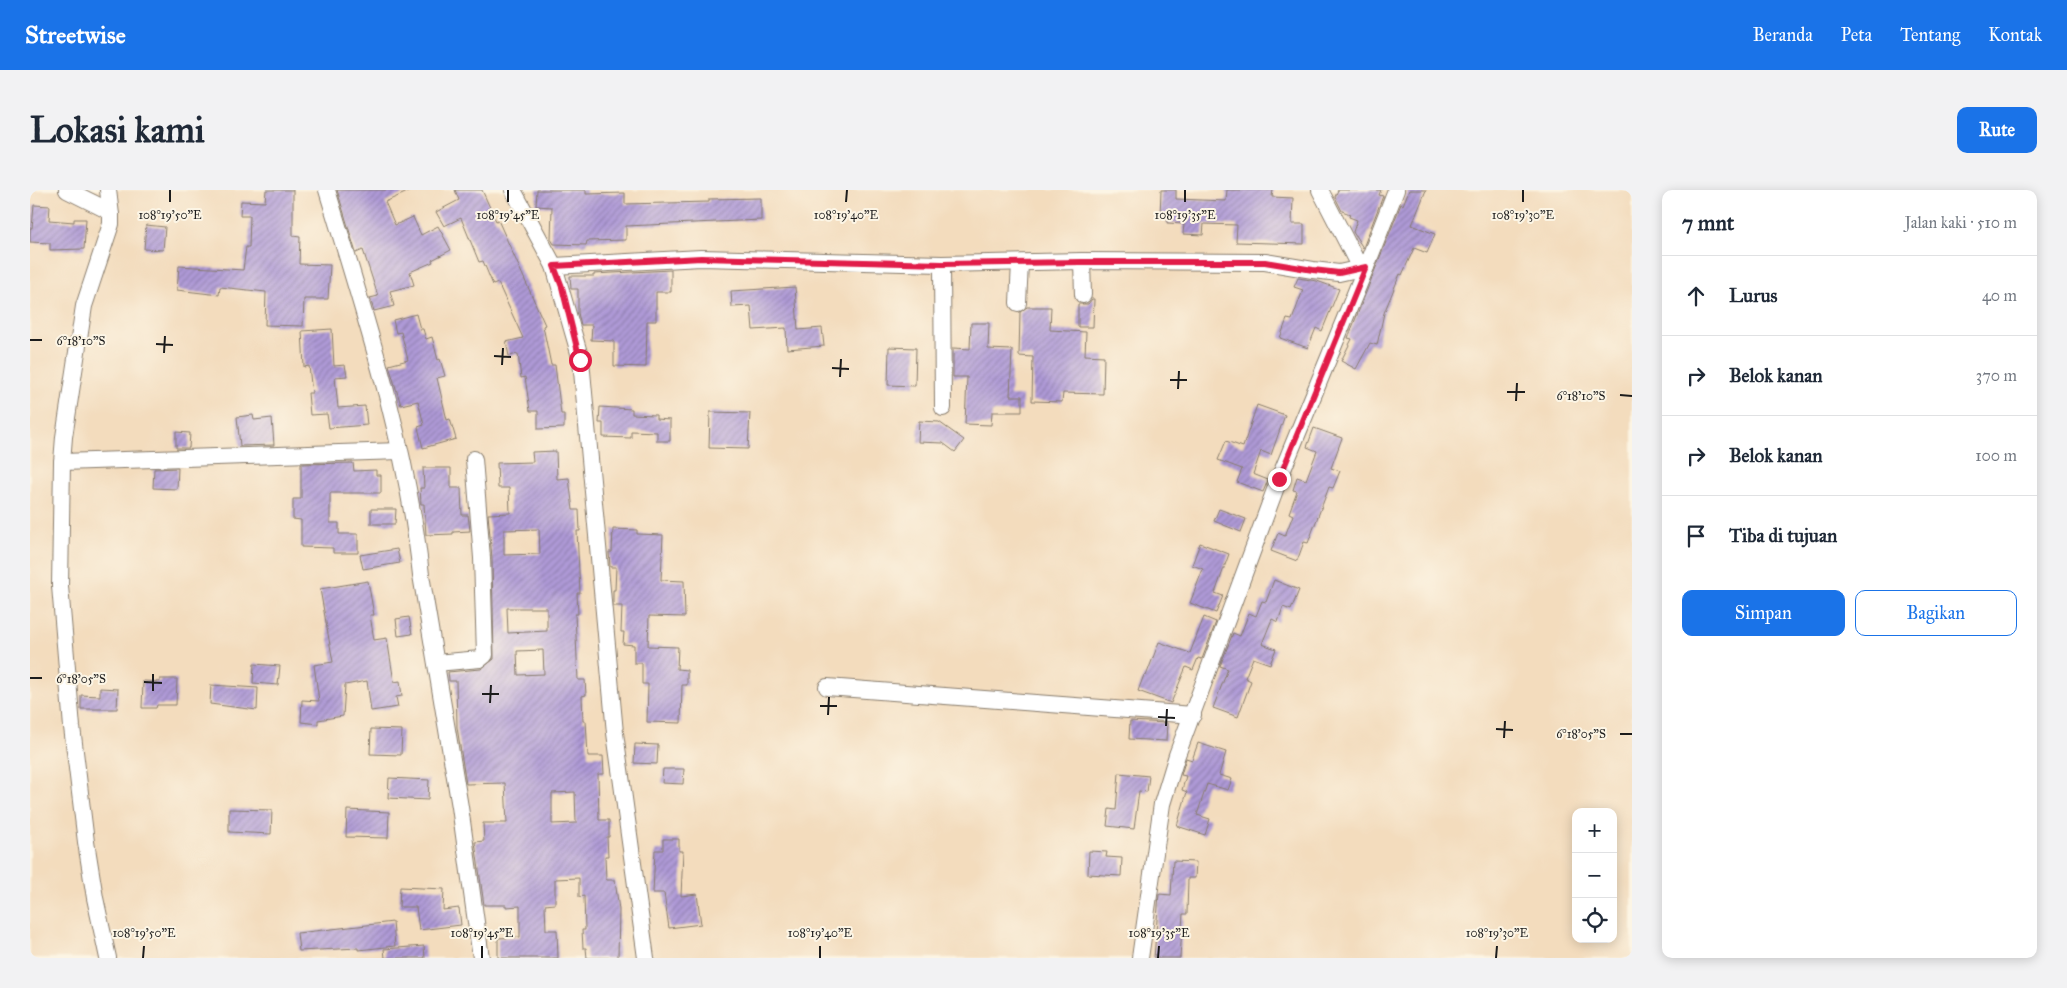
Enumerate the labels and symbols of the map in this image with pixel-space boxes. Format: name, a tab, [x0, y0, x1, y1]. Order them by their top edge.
text: 108°19'50"E	[138, 208, 202, 222]
text: 108°19'45"E	[477, 208, 540, 222]
text: 108°19'40"E	[814, 208, 879, 222]
text: 108°19'35"E	[1154, 208, 1216, 222]
text: 108°19'30"E	[1492, 208, 1555, 222]
text: 6°18'10"S	[57, 334, 105, 348]
route start	[569, 349, 592, 372]
text: 6°18'10"S	[1557, 389, 1605, 403]
route end	[1268, 468, 1291, 491]
text: 6°18'05"S	[56, 672, 106, 686]
text: 6°18'05"S	[1556, 727, 1606, 741]
text: 108°19'50"E	[112, 926, 176, 940]
text: 108°19'45"E	[451, 926, 514, 940]
text: 108°19'40"E	[788, 926, 853, 940]
text: 108°19'35"E	[1128, 926, 1190, 940]
text: 108°19'30"E	[1466, 926, 1529, 940]

